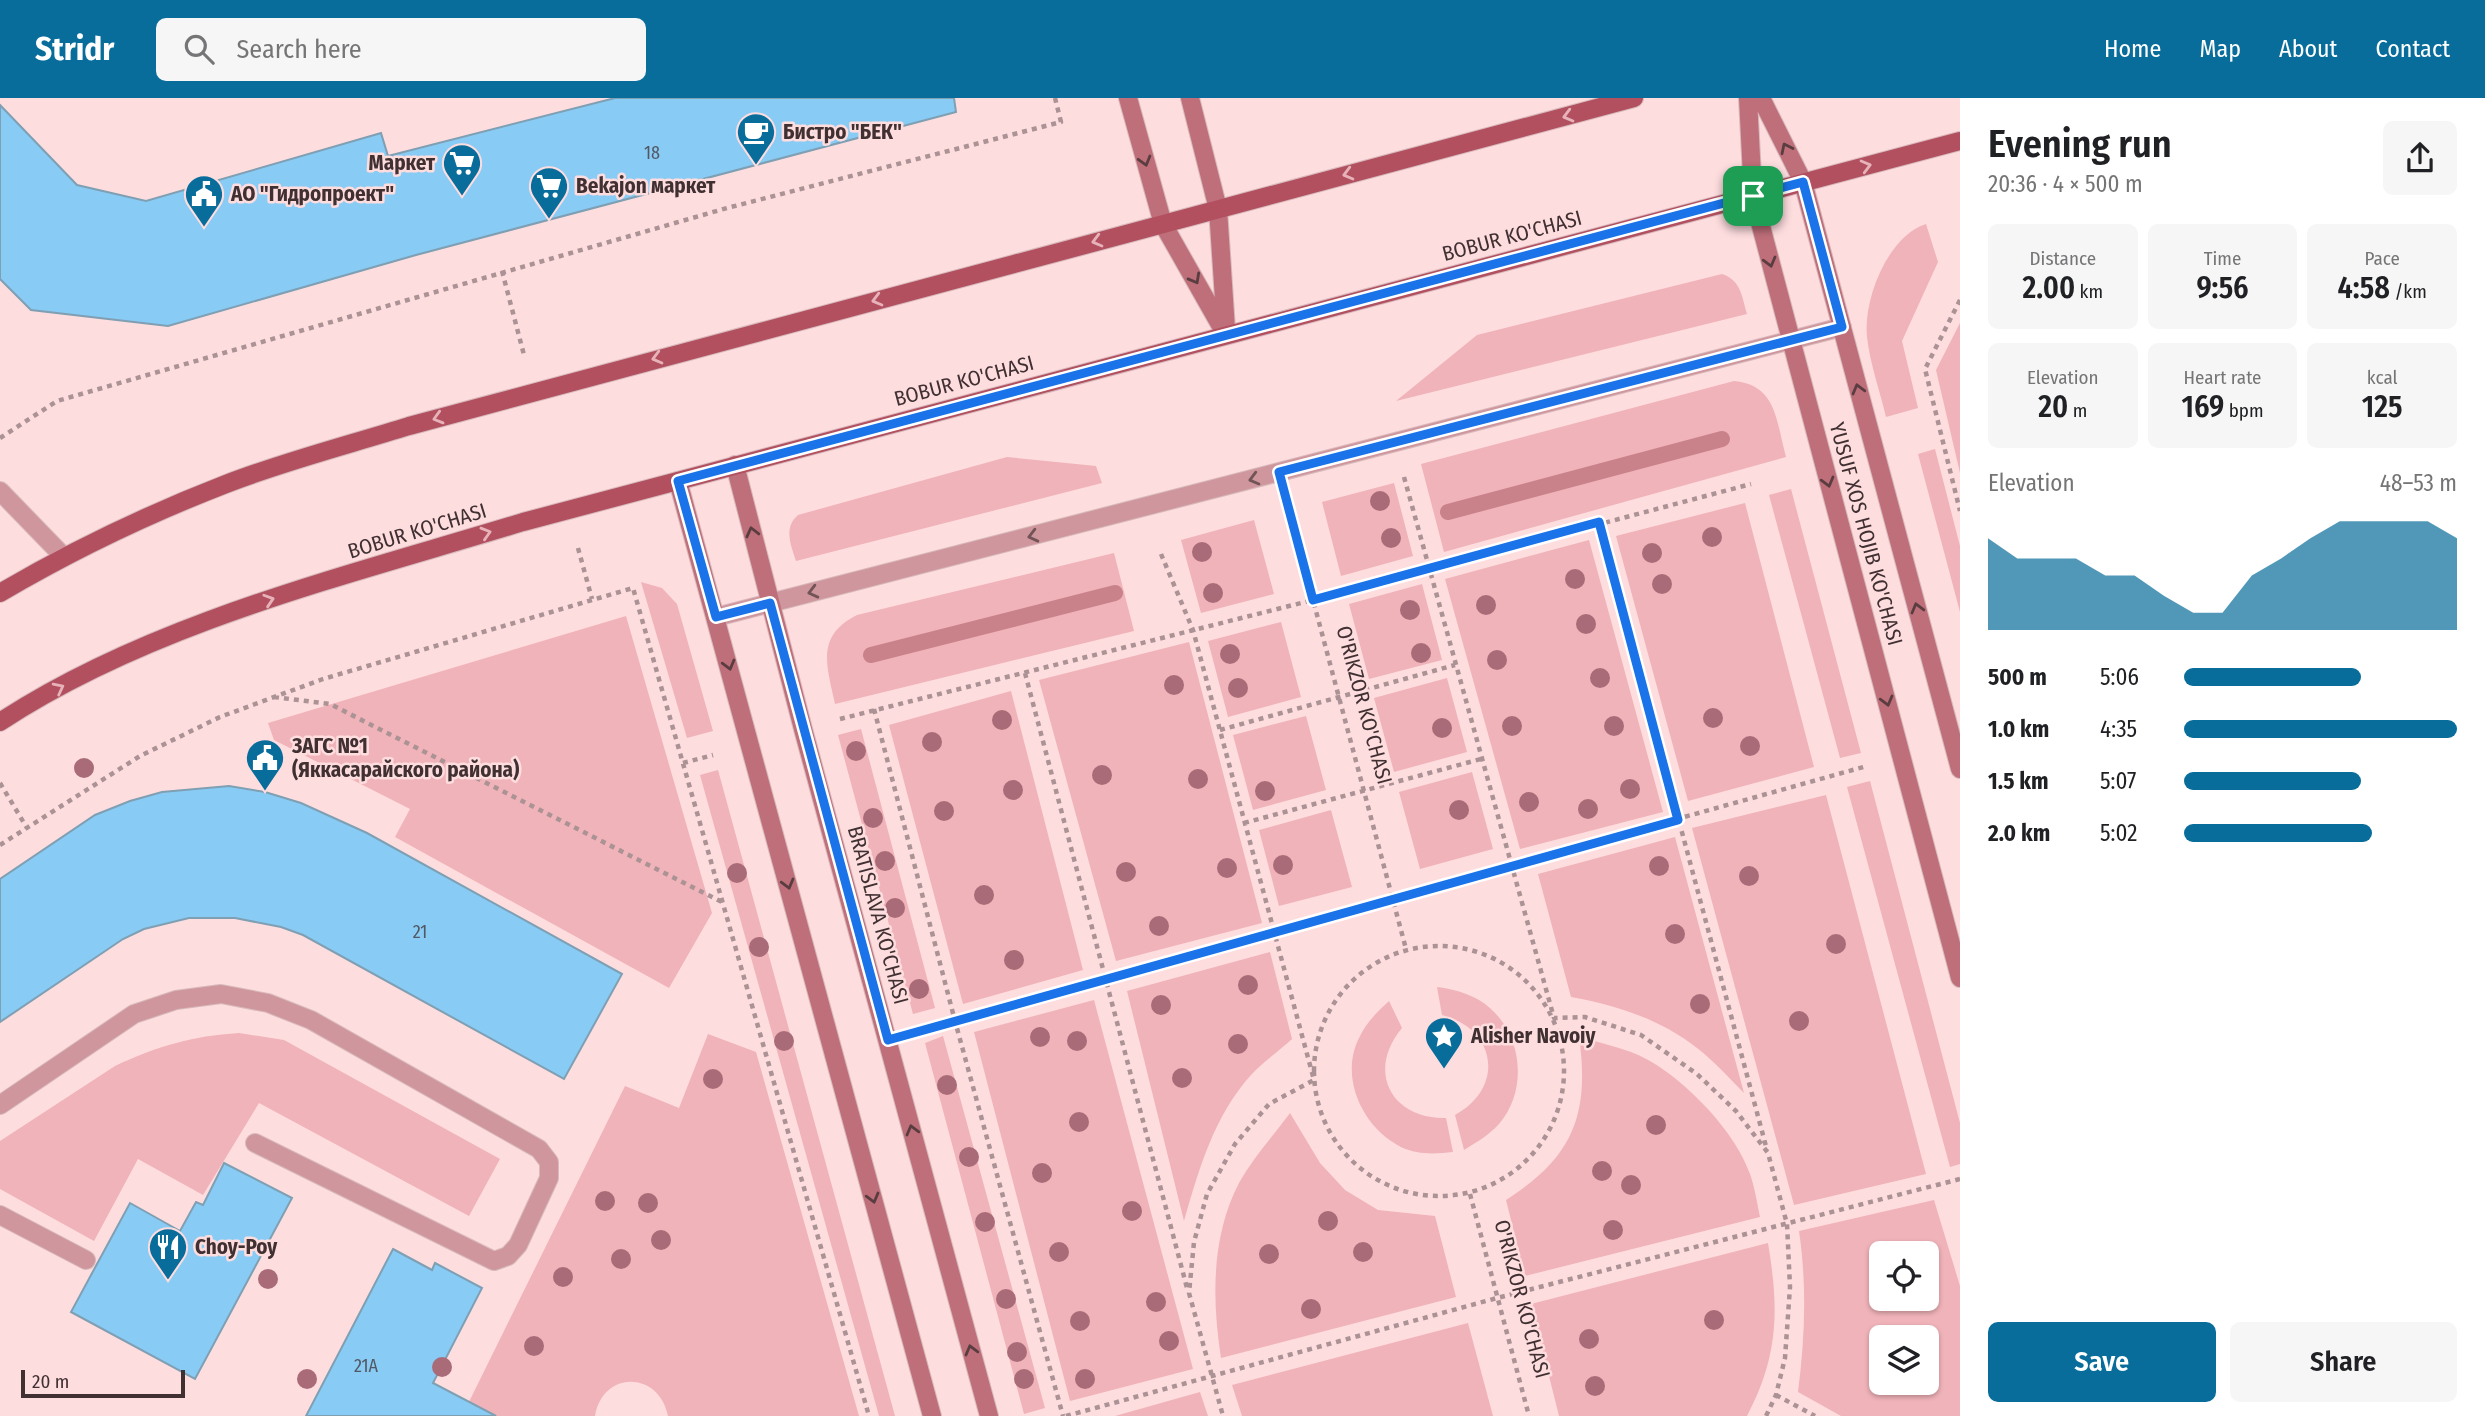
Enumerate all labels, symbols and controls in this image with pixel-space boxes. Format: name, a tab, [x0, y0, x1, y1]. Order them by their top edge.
search box	[156, 18, 646, 81]
text: Stridr	[35, 29, 114, 69]
icon: search	[180, 30, 218, 68]
text: Search here	[236, 34, 362, 65]
text: Home	[2104, 35, 2161, 63]
text: Map	[2199, 35, 2241, 63]
text: About	[2279, 35, 2337, 63]
text: Contact	[2375, 35, 2450, 63]
one-way arrow	[1562, 107, 1574, 122]
cafe icon: Бистро "БЕК"	[735, 111, 777, 166]
place label: Бистро "БЕК"	[783, 119, 902, 145]
text: Evening run	[1988, 121, 2172, 167]
button: share	[2383, 121, 2457, 195]
supermarket icon: Маркет	[441, 142, 483, 197]
house number: 18	[644, 142, 660, 164]
one-way arrow	[1780, 143, 1794, 155]
place label: Маркет	[369, 150, 436, 176]
one-way arrow	[1137, 155, 1152, 167]
one-way arrow	[1860, 159, 1872, 174]
supermarket icon: Bekajon маркет	[528, 165, 570, 220]
one-way arrow	[1342, 166, 1354, 180]
pin	[1723, 166, 1783, 226]
text: 20:36 · 4 × 500 m	[1988, 170, 2143, 198]
public building icon: АО "Гидропроект"	[183, 173, 225, 228]
place label: Bekajon маркет	[576, 173, 716, 199]
icon: arrive	[1734, 177, 1772, 215]
place label: АО "Гидропроект"	[230, 181, 394, 207]
street label: BOBUR KO'CHASI	[1439, 205, 1585, 267]
one-way arrow	[1091, 233, 1103, 247]
text: Distance	[2030, 247, 2096, 270]
text: Time	[2204, 247, 2241, 270]
text: Pace	[2364, 247, 2400, 270]
one-way arrow	[1762, 255, 1777, 267]
text: 2.00	[2023, 270, 2075, 306]
text: 9:56	[2196, 270, 2249, 306]
text: 4:58	[2338, 270, 2390, 306]
one-way arrow	[1187, 272, 1200, 285]
text: km	[2075, 280, 2103, 303]
text: /km	[2390, 280, 2427, 303]
one-way arrow	[871, 292, 883, 306]
one-way arrow	[652, 350, 664, 365]
street label: BOBUR KO'CHASI	[891, 350, 1037, 412]
text: Elevation	[2027, 366, 2099, 389]
text: Heart rate	[2183, 366, 2262, 389]
text: kcal	[2367, 366, 2398, 389]
one-way arrow	[1852, 383, 1866, 395]
text: 20	[2038, 389, 2068, 425]
text: 169	[2181, 389, 2224, 425]
text: 125	[2362, 389, 2403, 425]
text: m	[2068, 399, 2087, 422]
text: bpm	[2224, 399, 2264, 422]
one-way arrow	[432, 410, 444, 425]
street label: YUSUF XOS HOJIB KO'CHASI	[1824, 420, 1908, 648]
text: Elevation	[1988, 469, 2075, 497]
text: 48–53 m	[2380, 469, 2457, 497]
one-way arrow	[1248, 470, 1260, 485]
one-way arrow	[1820, 475, 1834, 487]
street label: BOBUR KO'CHASI	[345, 498, 489, 564]
one-way arrow	[746, 526, 760, 538]
one-way arrow	[480, 527, 492, 542]
one-way arrow	[1028, 528, 1040, 542]
one-way arrow	[807, 584, 819, 598]
one-way arrow	[263, 594, 275, 609]
one-way arrow	[1911, 603, 1925, 615]
street label: O'RIKZOR KO'CHASI	[1330, 623, 1398, 787]
one-way arrow	[720, 658, 735, 670]
text: 500 m	[1988, 663, 2047, 691]
text: 5:06	[2100, 663, 2139, 691]
one-way arrow	[52, 682, 64, 696]
one-way arrow	[1878, 695, 1893, 707]
text: 1.0 km	[1988, 715, 2049, 743]
text: 4:35	[2100, 715, 2137, 743]
place label: ЗАГС №1 (Яккасарайского района)	[291, 733, 519, 783]
public building icon: ЗАГС №1 (Яккасарайского района)	[244, 737, 286, 792]
text: 1.5 km	[1988, 767, 2049, 795]
text: 5:07	[2100, 767, 2136, 795]
text: 2.0 km	[1988, 819, 2050, 847]
text: 5:02	[2100, 819, 2137, 847]
street label: BRATISLAVA KO'CHASI	[842, 823, 914, 1007]
one-way arrow	[780, 878, 795, 890]
house number: 21	[413, 921, 427, 943]
place icon: Alisher Navoiy	[1423, 1015, 1465, 1070]
place label: Alisher Navoiy	[1470, 1023, 1597, 1049]
one-way arrow	[906, 1124, 921, 1136]
one-way arrow	[865, 1192, 879, 1204]
street label: O'RIKZOR KO'CHASI	[1488, 1217, 1556, 1381]
restaurant icon: Choy-Poy	[147, 1226, 189, 1281]
place label: Choy-Poy	[195, 1234, 278, 1260]
map controls	[1869, 1241, 1939, 1395]
button: locate	[1869, 1241, 1939, 1311]
button: Save	[1988, 1322, 2216, 1402]
button: Share	[2230, 1322, 2457, 1402]
button: layers	[1869, 1325, 1939, 1395]
one-way arrow	[965, 1344, 980, 1356]
house number: 21A	[354, 1355, 379, 1377]
scale bar	[21, 1367, 186, 1399]
text: 20 m	[32, 1370, 69, 1393]

